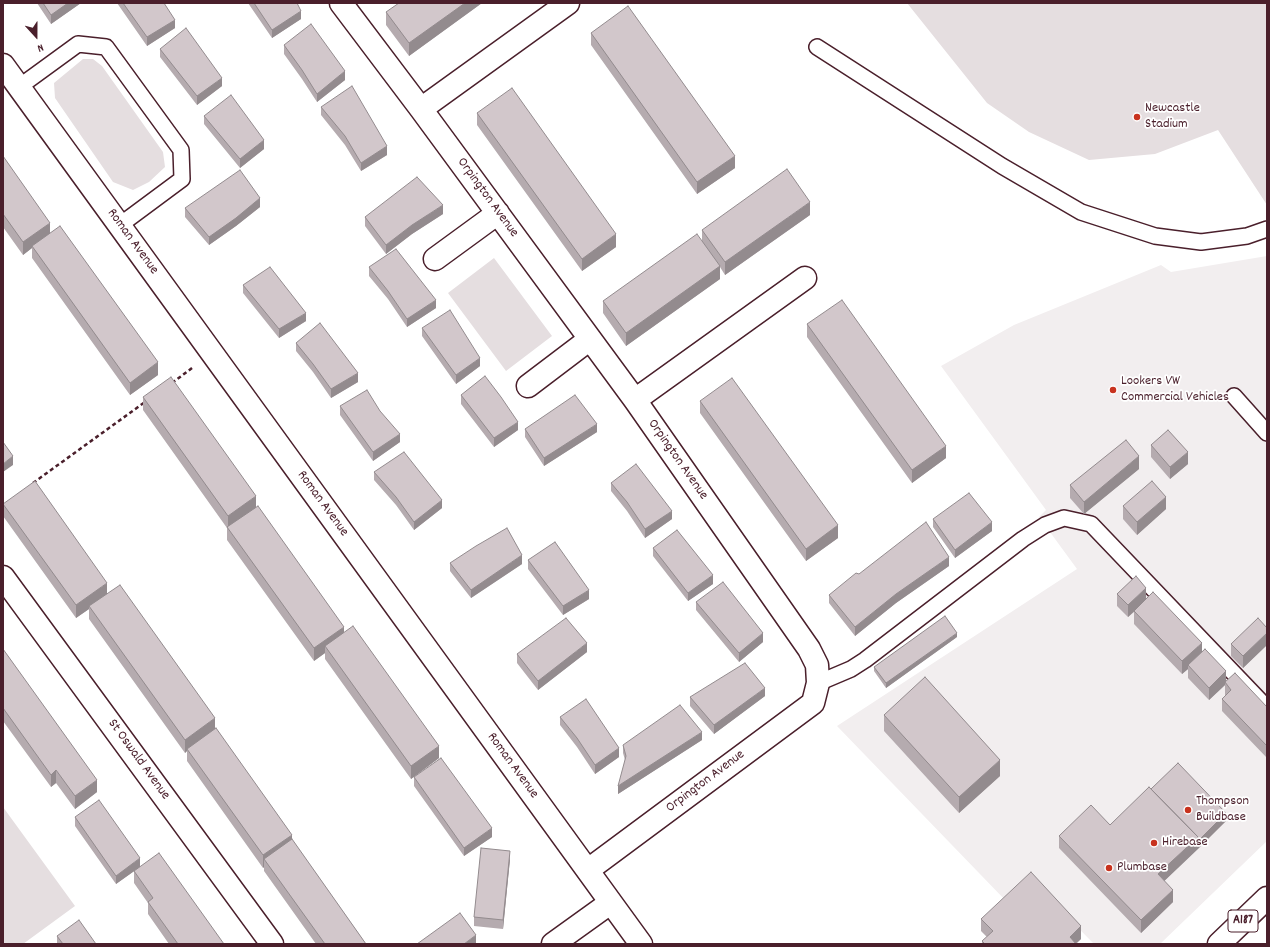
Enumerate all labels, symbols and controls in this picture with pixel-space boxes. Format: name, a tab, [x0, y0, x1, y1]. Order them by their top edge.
north arrow	[16, 16, 56, 56]
text: N	[35, 39, 46, 56]
place label: Newcastle Stadium	[1145, 101, 1200, 134]
marker: Newcastle Stadium	[1132, 112, 1142, 122]
street label: Orpington Avenue	[453, 155, 521, 241]
street label: Roman Avenue	[103, 206, 161, 278]
place label: Lookers VW Commercial Vehicles	[1121, 374, 1229, 406]
marker: Lookers VW Commercial Vehicles	[1108, 385, 1118, 395]
street label: Orpington Avenue	[643, 417, 711, 503]
street label: Roman Avenue	[293, 468, 351, 540]
street label: St Oswald Avenue	[103, 716, 173, 804]
street label: Roman Avenue	[483, 730, 541, 802]
street label: Orpington Avenue	[663, 747, 749, 817]
place label: Thompson Buildbase	[1196, 794, 1249, 826]
marker: Thompson Buildbase	[1183, 805, 1193, 815]
place label: Hirebase	[1162, 835, 1208, 851]
marker: Hirebase	[1149, 838, 1159, 848]
place label: Plumbase	[1117, 860, 1167, 876]
marker: Plumbase	[1104, 863, 1114, 873]
road number: A187	[1228, 910, 1258, 932]

